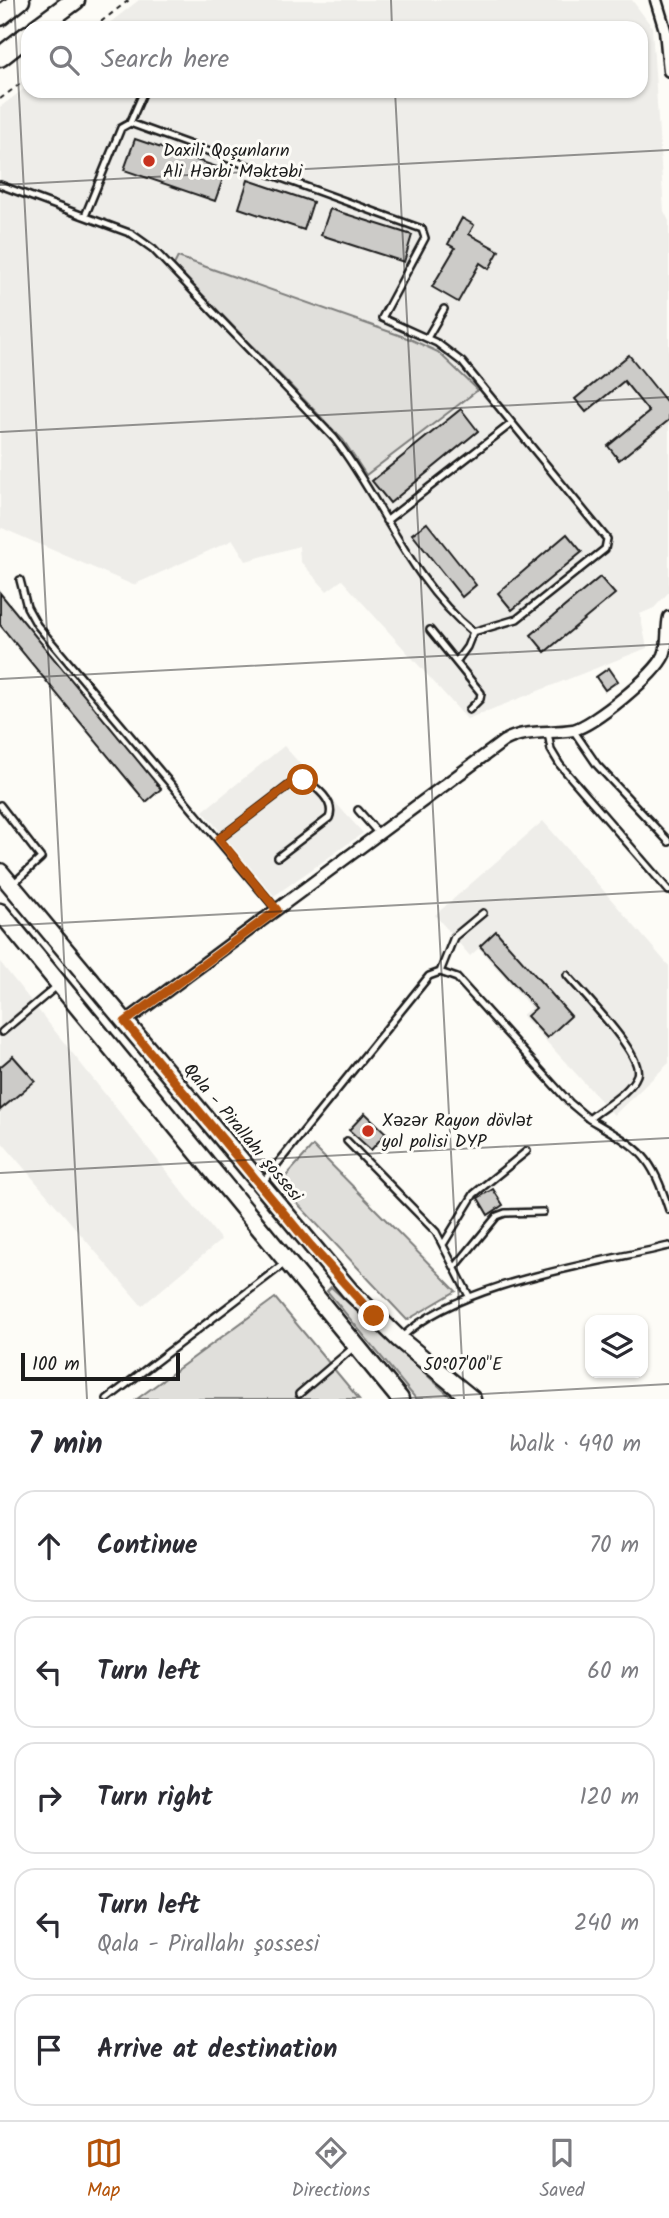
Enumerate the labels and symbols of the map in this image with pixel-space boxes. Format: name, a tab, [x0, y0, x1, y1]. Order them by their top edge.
place label: Daxili Qoşunların Ali Hərbi Məktəbi	[163, 137, 303, 187]
marker: Daxili Qoşunların Ali Hərbi Məktəbi	[141, 153, 157, 169]
route start	[287, 764, 318, 795]
street label: Qala - Pirallahı şossesi	[175, 1057, 309, 1210]
place label: Xəzər Rayon dövlət yol polisi DYP	[381, 1107, 534, 1157]
marker: Xəzər Rayon dövlət yol polisi DYP	[360, 1123, 376, 1139]
route end	[358, 1300, 389, 1331]
scale bar	[21, 1350, 180, 1382]
text: 50°07'00"E	[423, 1351, 503, 1380]

